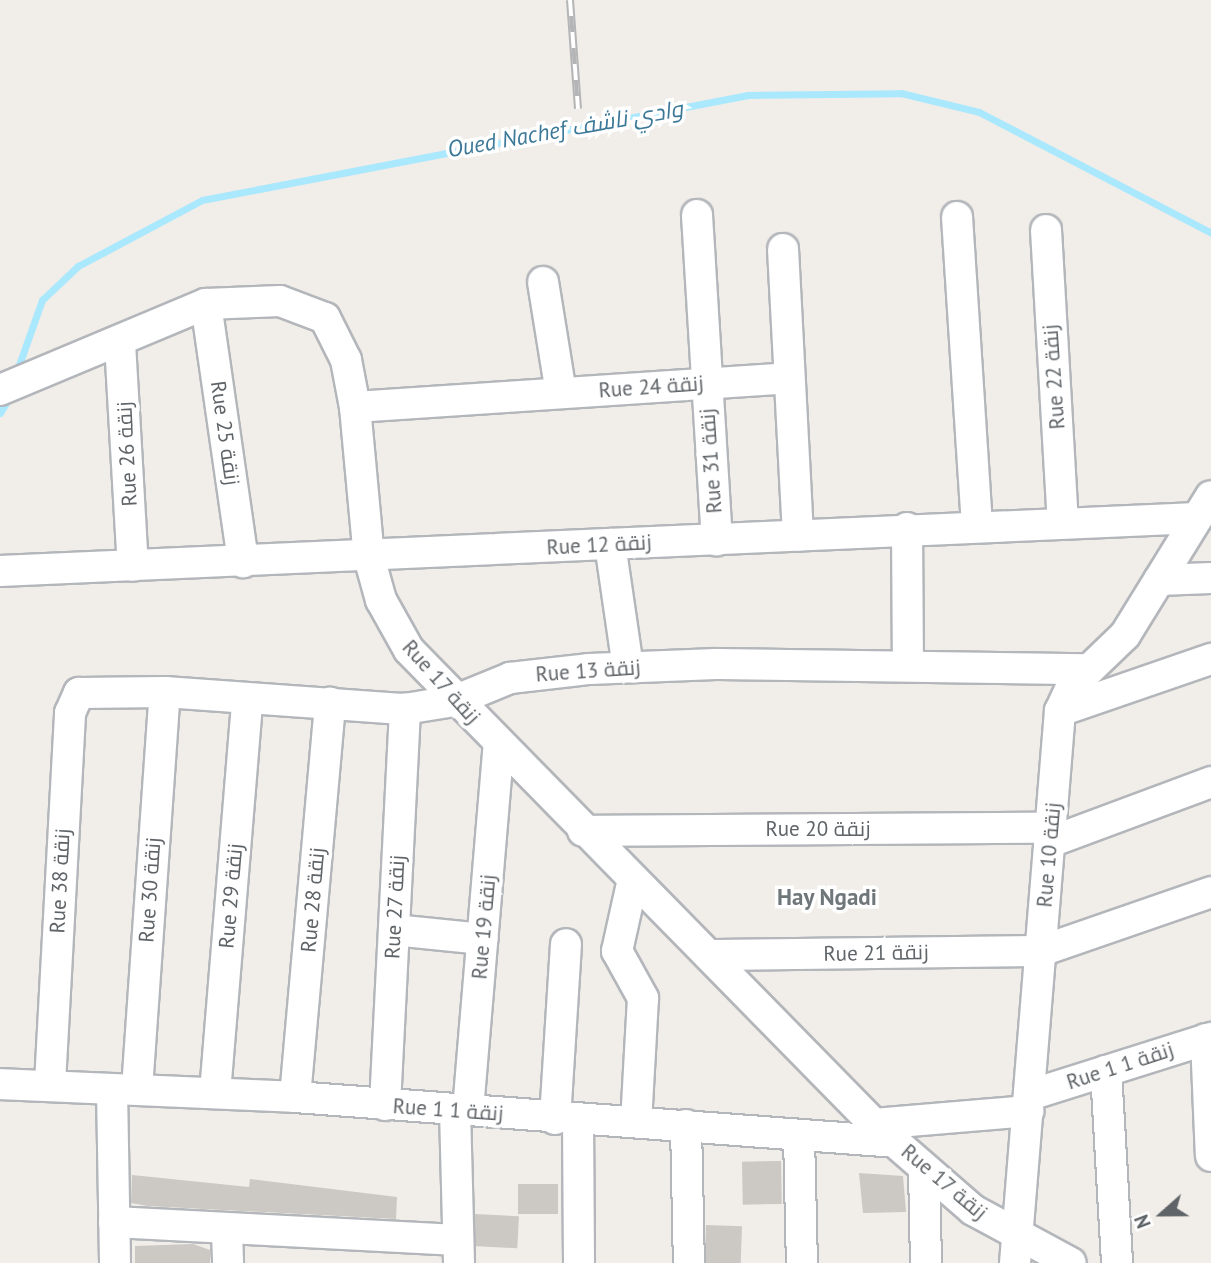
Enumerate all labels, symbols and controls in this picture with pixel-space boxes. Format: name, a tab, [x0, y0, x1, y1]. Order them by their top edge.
water label: Oued Nachef وادي ناشف	[445, 95, 685, 163]
street label: Rue 22 زنقة	[1038, 324, 1070, 430]
street label: Rue 24 زنقة	[598, 371, 704, 403]
street label: Rue 25 زنقة	[205, 379, 245, 487]
street label: Rue 26 زنقة	[112, 401, 142, 507]
street label: Rue 31 زنقة	[695, 408, 727, 514]
street label: Rue 12 زنقة	[546, 530, 652, 560]
street label: Rue 17 زنقة	[396, 635, 486, 729]
street label: Rue 13 زنقة	[535, 655, 641, 687]
street label: Rue 10 زنقة	[1032, 802, 1066, 908]
street label: Rue 20 زنقة	[765, 816, 871, 842]
street label: Rue 38 زنقة	[45, 828, 75, 934]
street label: Rue 30 زنقة	[134, 837, 166, 943]
street label: Rue 29 زنقة	[214, 843, 248, 949]
street label: Rue 28 زنقة	[296, 847, 330, 953]
street label: Rue 27 زنقة	[380, 854, 410, 960]
street label: Rue 19 زنقة	[467, 874, 501, 980]
district label: Hay Ngadi	[777, 883, 877, 911]
street label: Rue 21 زنقة	[823, 939, 929, 967]
street label: Rue 1 زنقة 1	[1063, 1037, 1177, 1095]
street label: Rue 1 زنقة 1	[392, 1094, 504, 1126]
street label: Rue 17 زنقة	[896, 1139, 992, 1225]
north arrow	[1127, 1179, 1197, 1249]
text: N	[1129, 1211, 1156, 1232]

